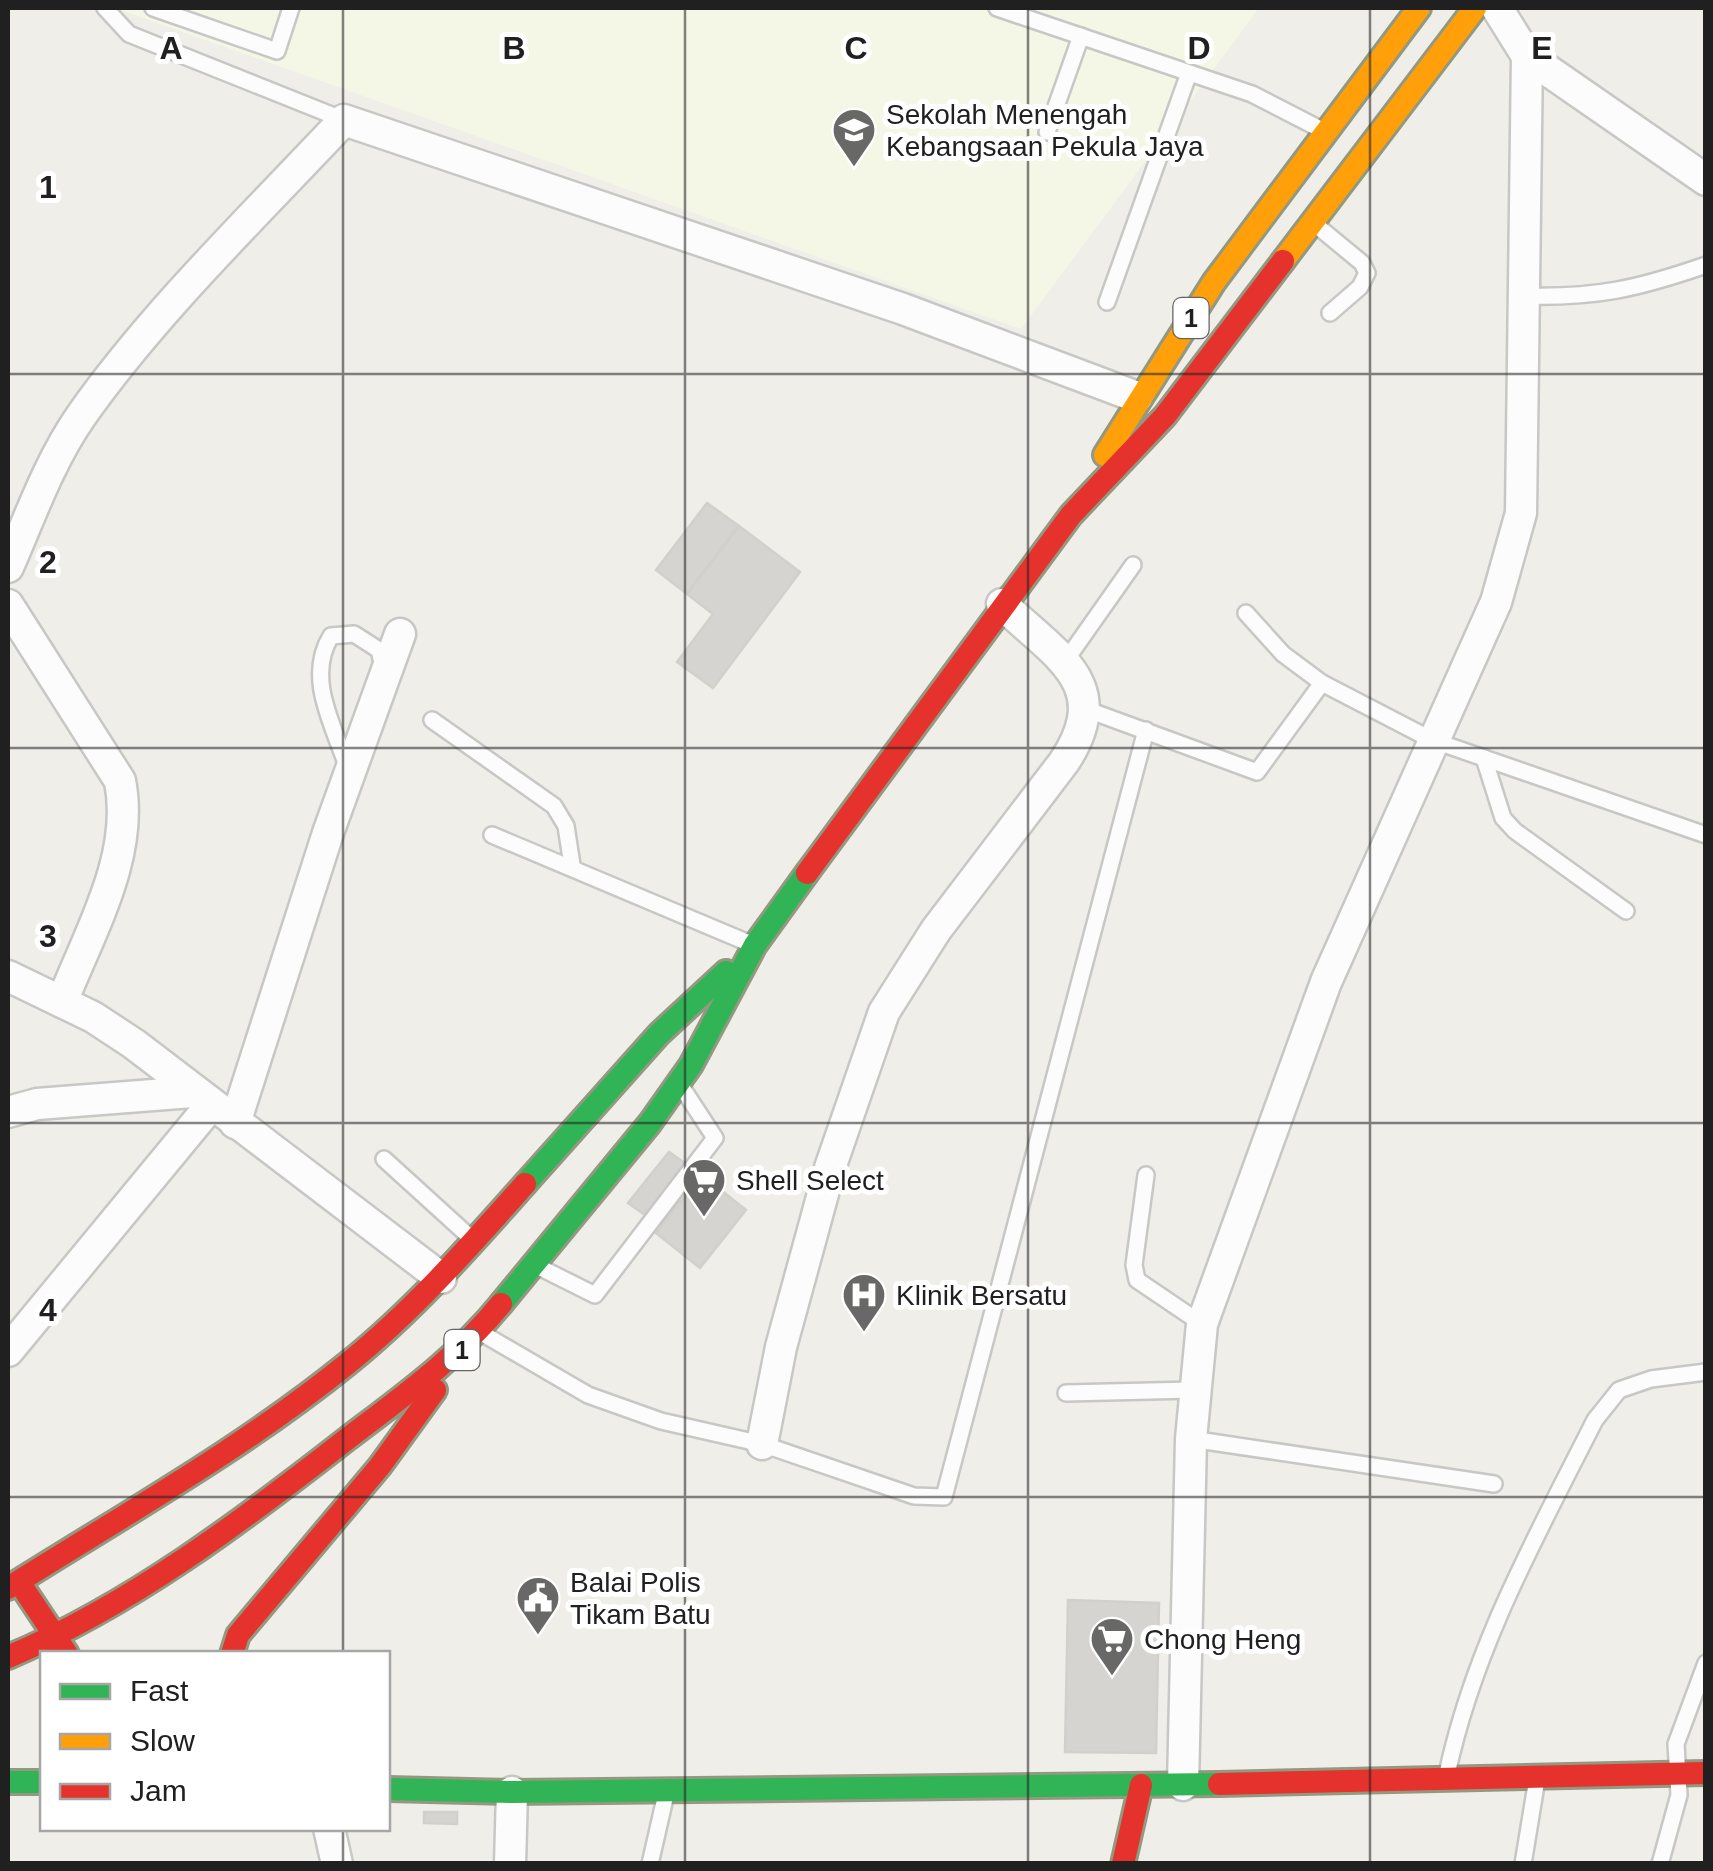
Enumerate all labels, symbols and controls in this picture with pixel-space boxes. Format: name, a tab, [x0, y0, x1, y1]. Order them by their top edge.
text: A	[159, 30, 183, 66]
text: B	[502, 30, 526, 66]
text: C	[844, 30, 868, 66]
text: D	[1187, 30, 1211, 66]
text: E	[1531, 30, 1553, 66]
place label: Sekolah Menengah Kebangsaan Pekula Jaya	[886, 99, 1204, 162]
school or university icon: Sekolah Menengah Kebangsaan Pekula Jaya	[831, 107, 877, 168]
text: 1	[39, 169, 57, 205]
road number: 1	[1174, 298, 1208, 338]
text: 2	[39, 544, 57, 580]
text: 3	[39, 918, 57, 954]
supermarket icon: Shell Select	[681, 1157, 727, 1218]
place label: Shell Select	[736, 1165, 884, 1196]
hospital icon: Klinik Bersatu	[841, 1272, 887, 1333]
place label: Klinik Bersatu	[896, 1280, 1067, 1311]
text: 4	[39, 1292, 57, 1328]
road number: 1	[444, 1330, 480, 1370]
place label: Balai Polis Tikam Batu	[570, 1567, 711, 1630]
public building icon: Balai Polis Tikam Batu	[515, 1575, 561, 1636]
supermarket icon: Chong Heng	[1089, 1616, 1135, 1677]
place label: Chong Heng	[1144, 1624, 1301, 1655]
legend	[40, 1651, 390, 1831]
text: Fast	[130, 1674, 189, 1707]
text: Slow	[130, 1724, 195, 1757]
text: Jam	[130, 1774, 187, 1807]

